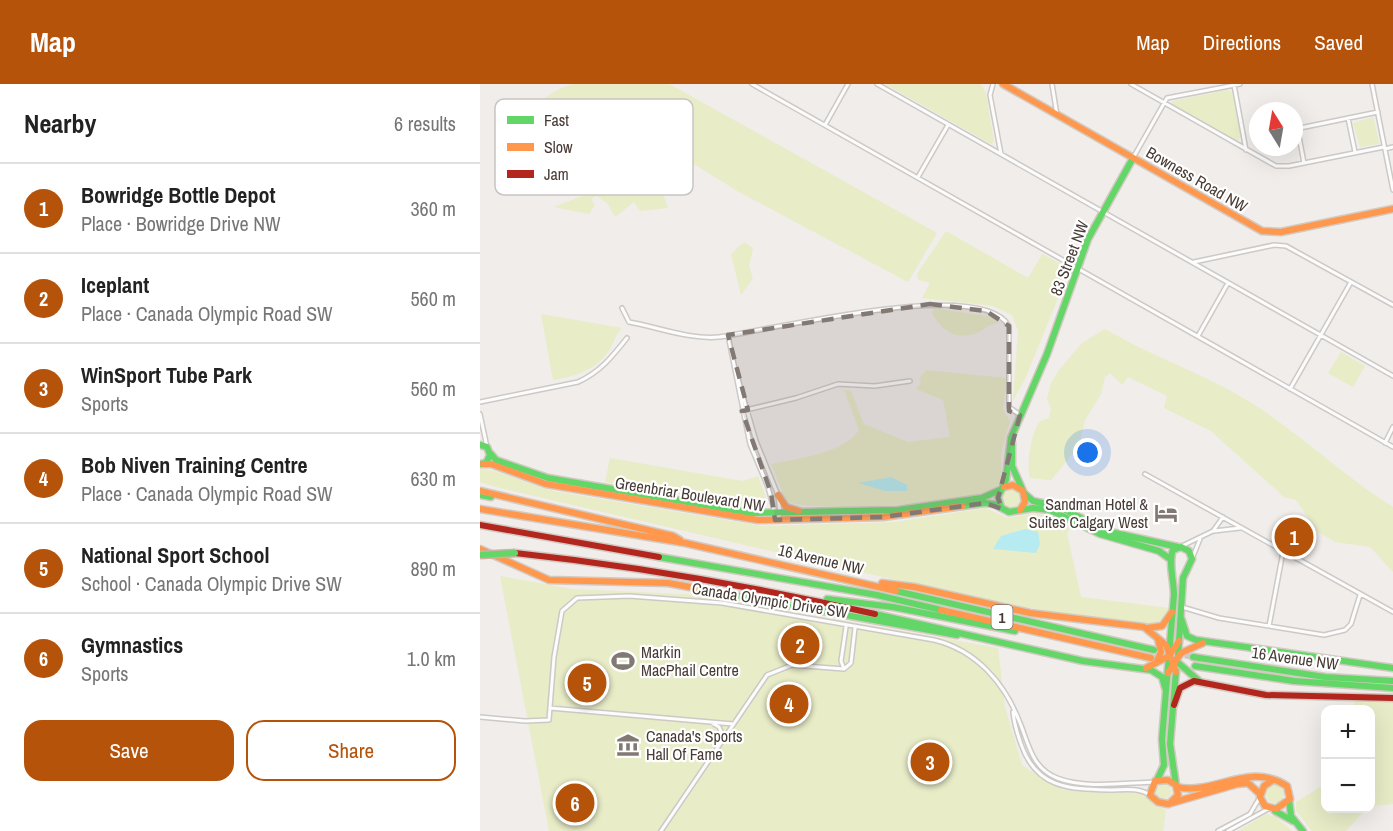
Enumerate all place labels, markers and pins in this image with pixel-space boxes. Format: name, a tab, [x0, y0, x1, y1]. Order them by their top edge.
place label: Sandman Hotel & Suites Calgary West	[1029, 493, 1148, 533]
hotel icon: Sandman Hotel & Suites Calgary West	[1153, 500, 1179, 526]
pin: 1	[1274, 514, 1314, 560]
pin: 2	[780, 622, 820, 668]
place label: Markin MacPhail Centre	[641, 641, 739, 681]
sports icon: Markin MacPhail Centre	[610, 648, 636, 674]
pin: 5	[568, 660, 606, 706]
pin: 4	[770, 682, 808, 726]
place label: Canada's Sports Hall Of Fame	[646, 725, 743, 765]
museum icon: Canada's Sports Hall Of Fame	[615, 732, 641, 758]
pin: 3	[910, 740, 950, 784]
pin: 6	[556, 780, 595, 826]

